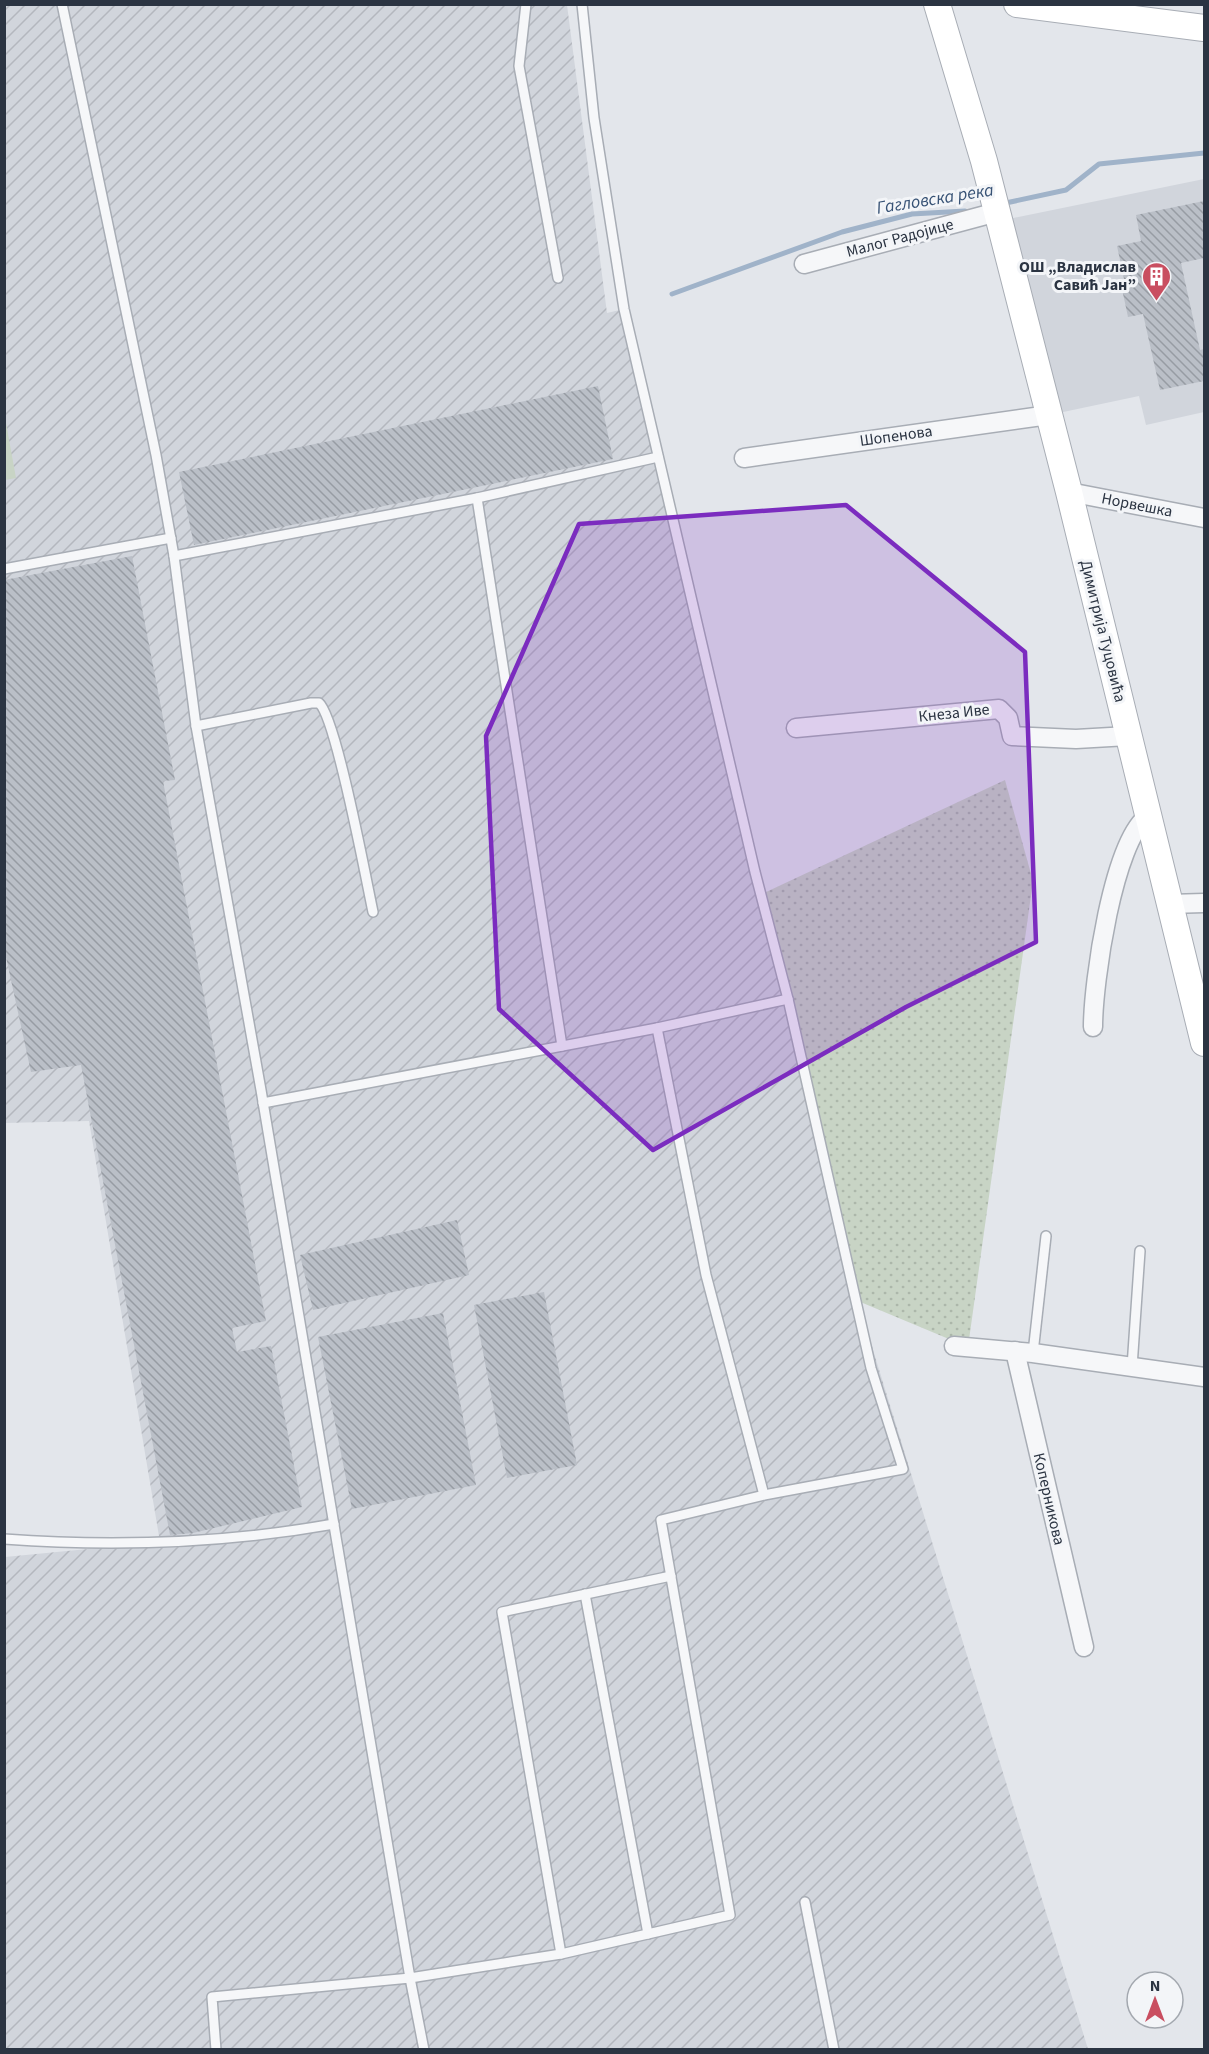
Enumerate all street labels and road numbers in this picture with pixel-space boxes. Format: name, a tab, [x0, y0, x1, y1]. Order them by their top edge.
street label: Малог Радојице	[844, 213, 956, 263]
street label: Шопенова	[858, 420, 934, 452]
street label: Норвешка	[1100, 487, 1174, 523]
street label: Димитрија Туцовића	[1075, 558, 1131, 704]
street label: Кнеза Иве	[917, 698, 991, 728]
street label: Коперникова	[1028, 1451, 1070, 1547]

